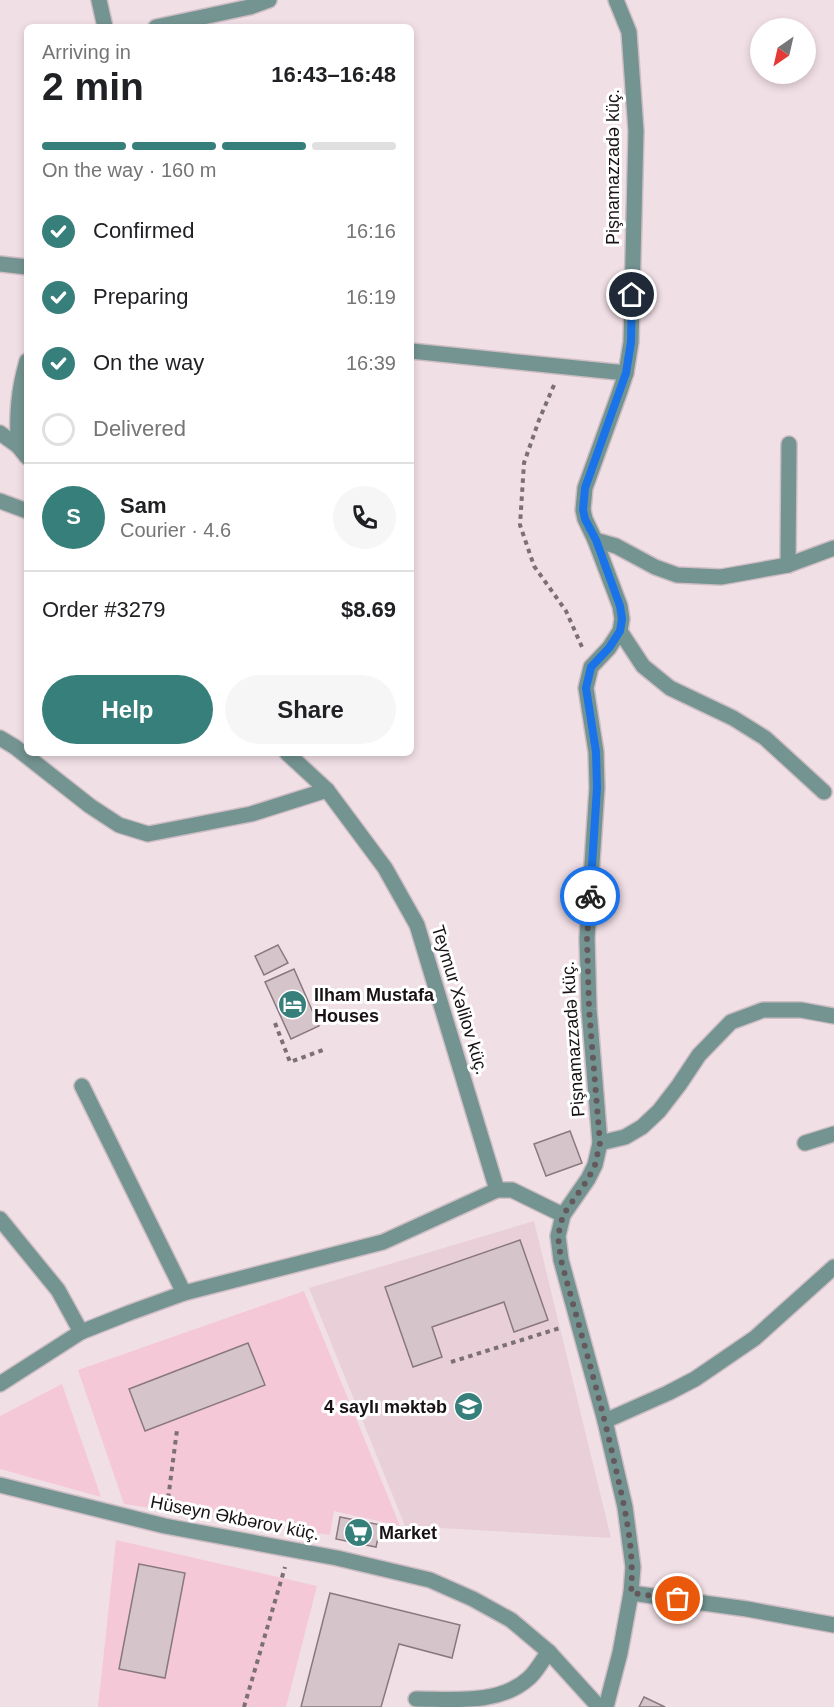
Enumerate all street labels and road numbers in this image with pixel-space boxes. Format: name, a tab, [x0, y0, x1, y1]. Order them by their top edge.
street label: Pişnamazzadə küç.	[603, 89, 623, 245]
street label: Teymur Xəlilov küç.	[428, 923, 492, 1077]
street label: Pişnamazzadə küç.	[558, 960, 588, 1118]
street label: Hüseyn Əkbərov küç.	[149, 1492, 321, 1544]

